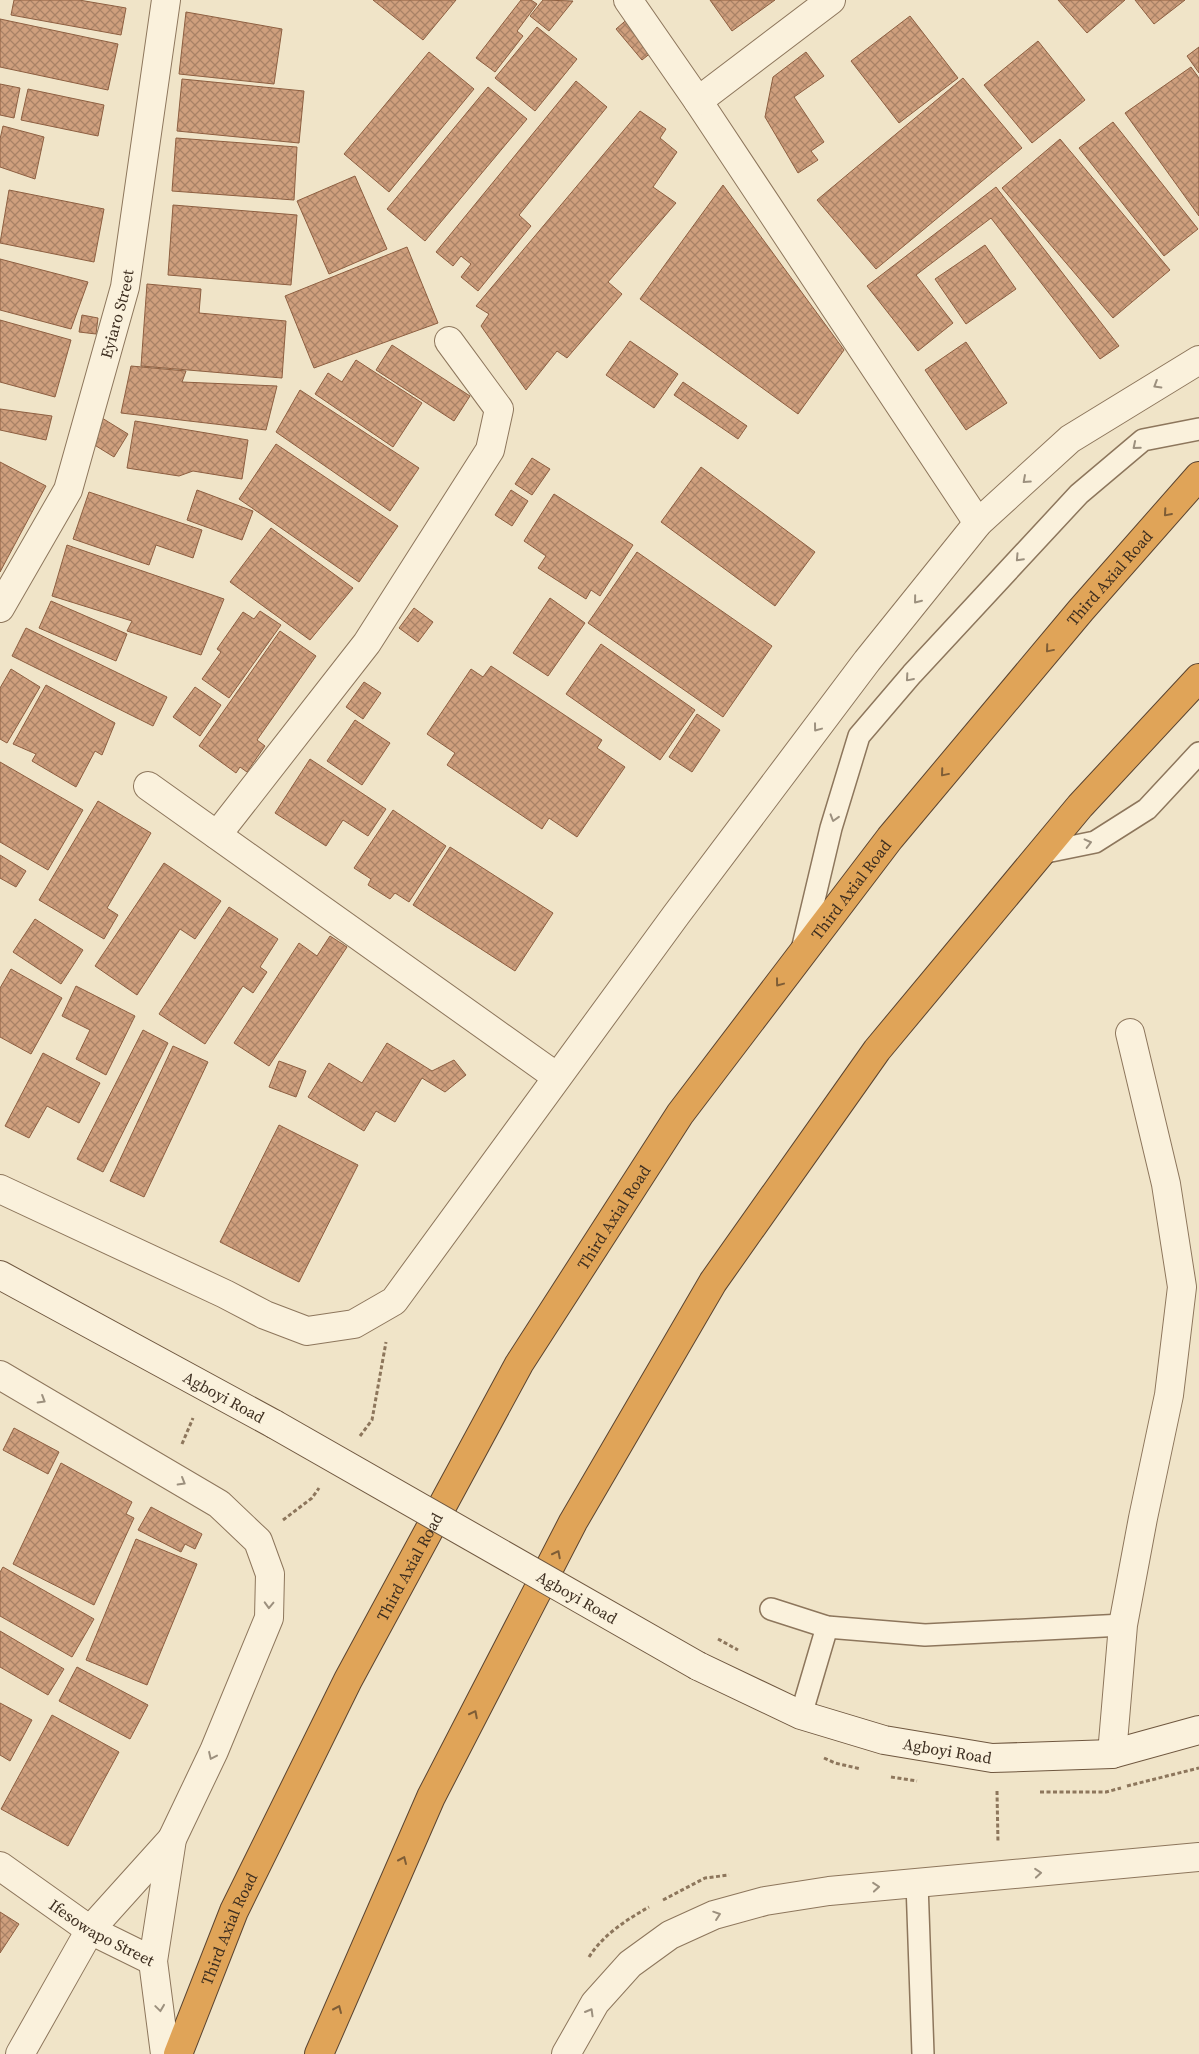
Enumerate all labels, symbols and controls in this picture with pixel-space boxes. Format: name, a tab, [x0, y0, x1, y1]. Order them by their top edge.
street label: Eyiaro Street	[95, 267, 138, 361]
one-way arrow	[1154, 379, 1163, 389]
one-way arrow	[1133, 440, 1142, 449]
one-way arrow	[1022, 474, 1031, 483]
one-way arrow	[1164, 507, 1173, 516]
street label: Third Axial Road	[1062, 525, 1157, 630]
one-way arrow	[1016, 553, 1025, 562]
one-way arrow	[913, 594, 922, 603]
one-way arrow	[1046, 643, 1055, 652]
one-way arrow	[905, 672, 914, 681]
one-way arrow	[815, 722, 823, 731]
one-way arrow	[942, 767, 950, 776]
one-way arrow	[829, 814, 839, 822]
street label: Third Axial Road	[806, 835, 896, 944]
one-way arrow	[1084, 838, 1092, 848]
one-way arrow	[777, 977, 785, 986]
street label: Third Axial Road	[572, 1161, 655, 1274]
street label: Agboyi Road	[179, 1366, 269, 1428]
one-way arrow	[36, 1393, 45, 1403]
one-way arrow	[176, 1476, 185, 1486]
street label: Third Axial Road	[371, 1509, 448, 1625]
one-way arrow	[551, 1551, 561, 1560]
street label: Agboyi Road	[533, 1565, 621, 1629]
one-way arrow	[264, 1602, 274, 1609]
one-way arrow	[468, 1710, 478, 1719]
street label: Agboyi Road	[901, 1732, 993, 1769]
one-way arrow	[208, 1751, 218, 1760]
one-way arrow	[397, 1856, 408, 1865]
one-way arrow	[1034, 1867, 1042, 1878]
street label: Third Axial Road	[195, 1869, 262, 1988]
one-way arrow	[872, 1882, 880, 1893]
street label: Ifesowapo Street	[45, 1894, 159, 1971]
one-way arrow	[712, 1910, 720, 1920]
one-way arrow	[154, 2003, 164, 2012]
one-way arrow	[332, 2005, 343, 2014]
one-way arrow	[584, 2008, 594, 2017]

